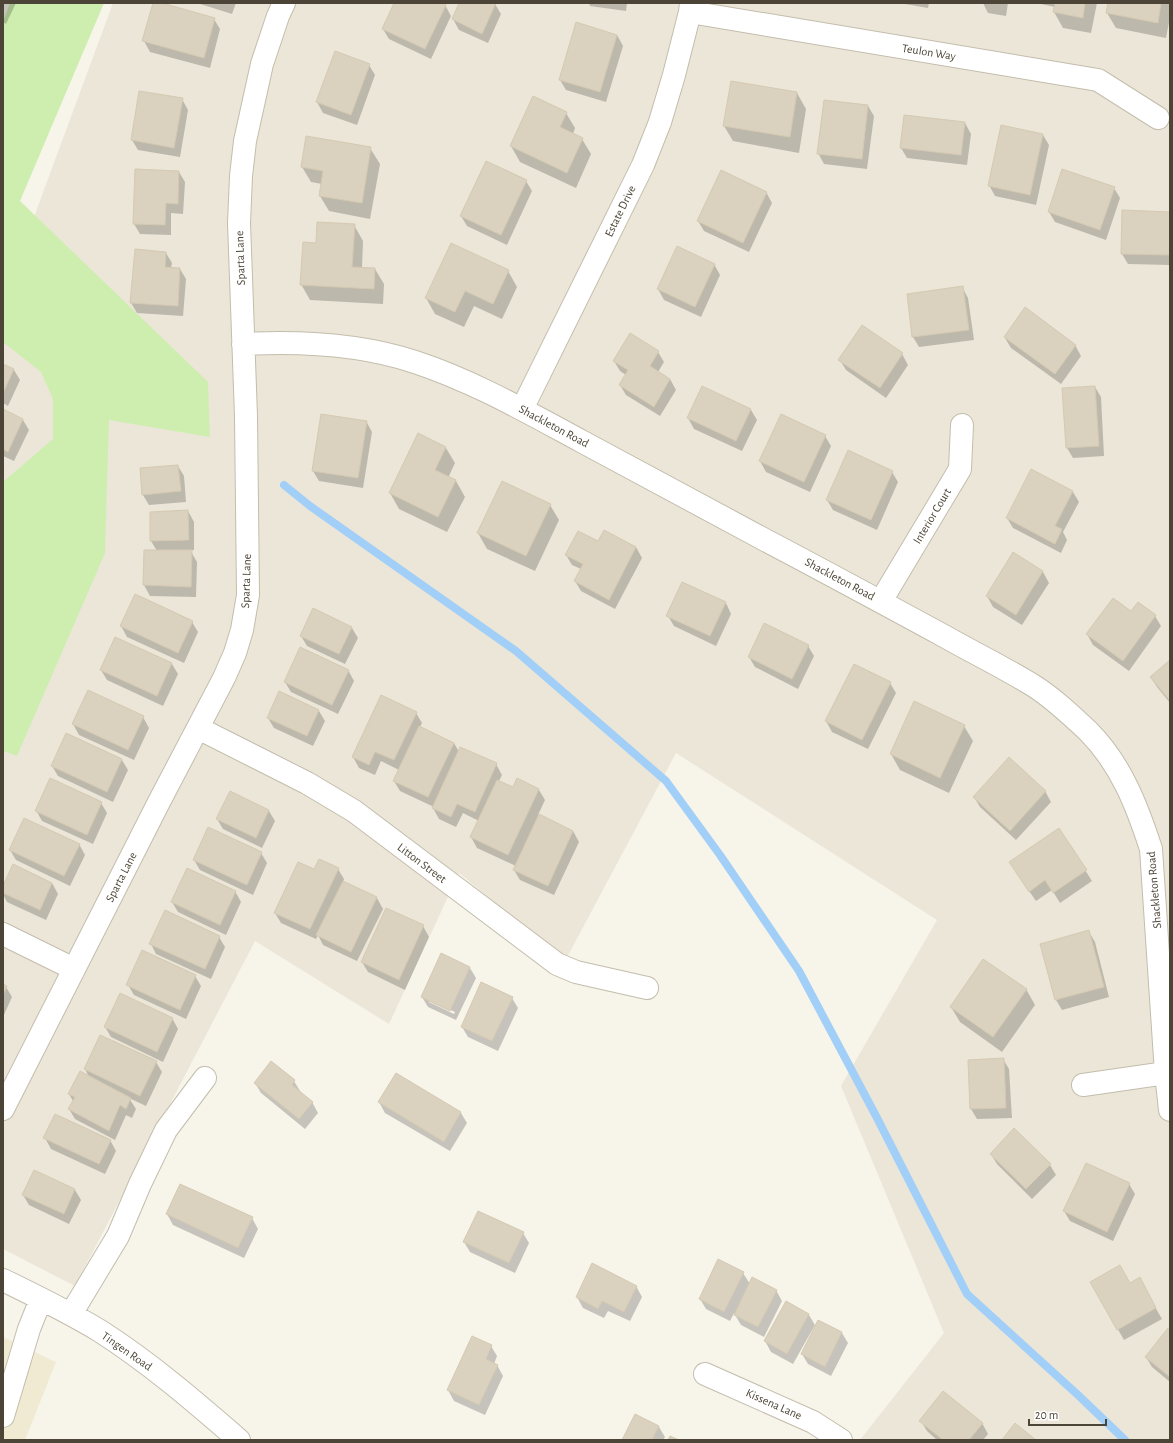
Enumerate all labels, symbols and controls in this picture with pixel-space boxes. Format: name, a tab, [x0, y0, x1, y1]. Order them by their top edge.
street label: Teulon Way	[901, 42, 957, 63]
street label: Estate Drive	[602, 183, 638, 239]
street label: Sparta Lane	[233, 231, 247, 285]
street label: Shackleton Road	[517, 403, 591, 449]
street label: Interior Court	[911, 486, 953, 546]
street label: Sparta Lane	[239, 554, 253, 608]
street label: Shackleton Road	[803, 556, 877, 602]
street label: Litton Street	[395, 841, 449, 885]
street label: Sparta Lane	[103, 850, 139, 904]
street label: Shackleton Road	[1145, 851, 1163, 929]
street label: Tingen Road	[100, 1329, 154, 1373]
street label: Kissena Lane	[744, 1386, 804, 1422]
scale bar	[1029, 1401, 1106, 1427]
text: 20 m	[1035, 1409, 1058, 1421]

